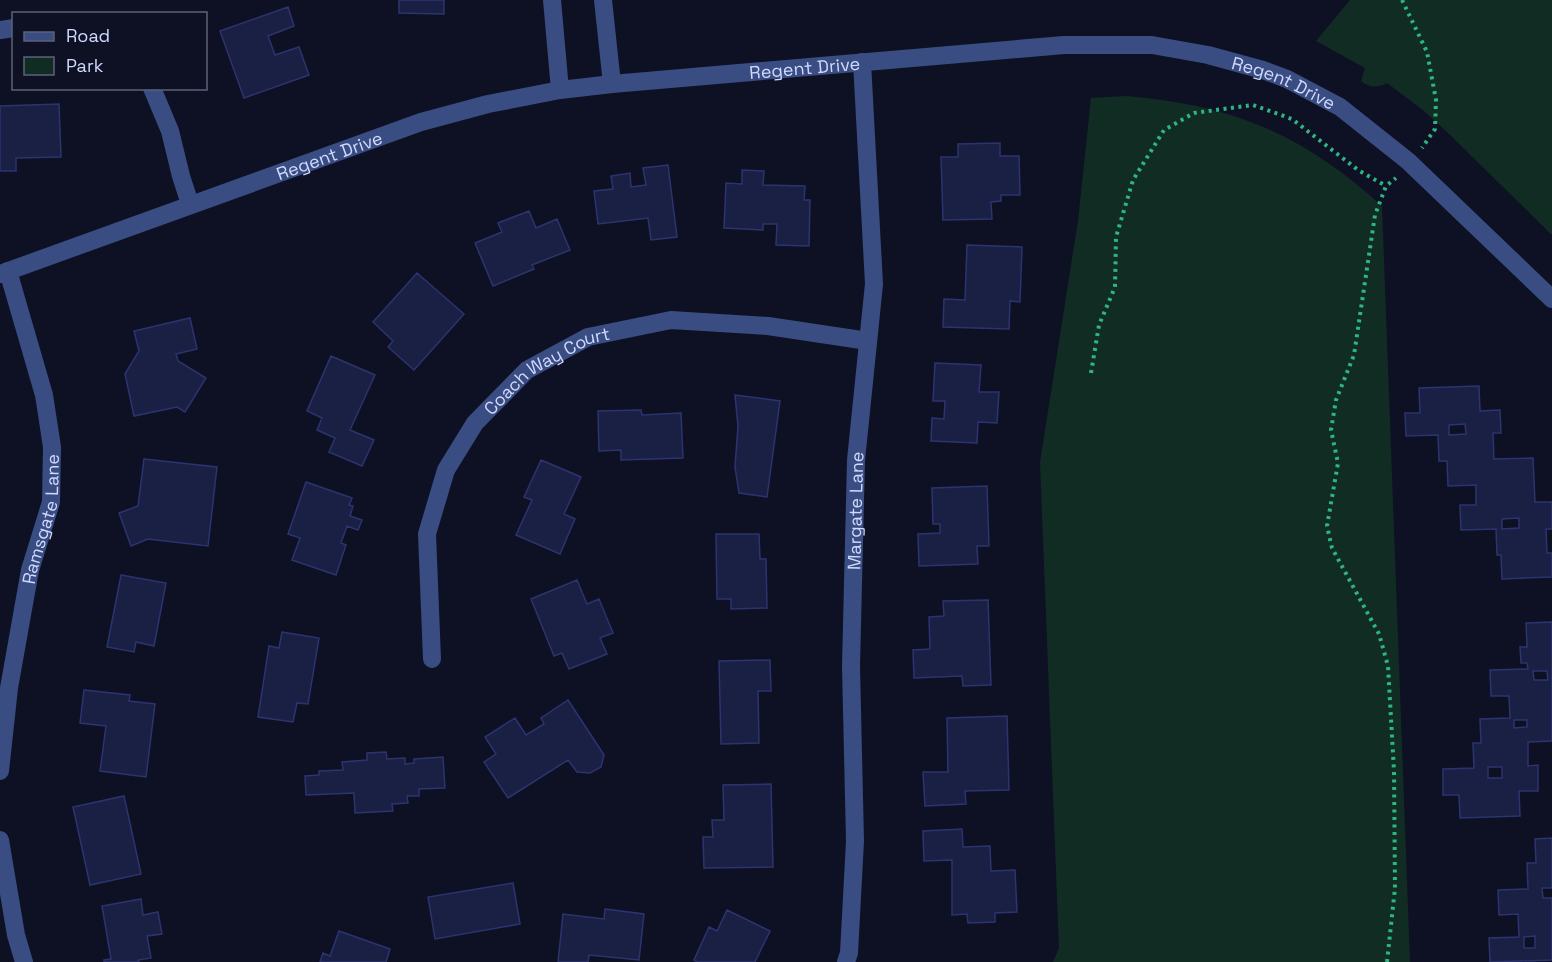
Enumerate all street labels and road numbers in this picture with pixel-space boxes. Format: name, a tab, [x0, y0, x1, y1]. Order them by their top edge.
street label: Regent Drive	[748, 51, 861, 84]
street label: Regent Drive	[1229, 51, 1340, 114]
street label: Regent Drive	[273, 125, 385, 185]
street label: Coach Way Court	[478, 321, 612, 419]
street label: Margate Lane	[842, 450, 868, 570]
street label: Ramsgate Lane	[16, 454, 63, 586]

